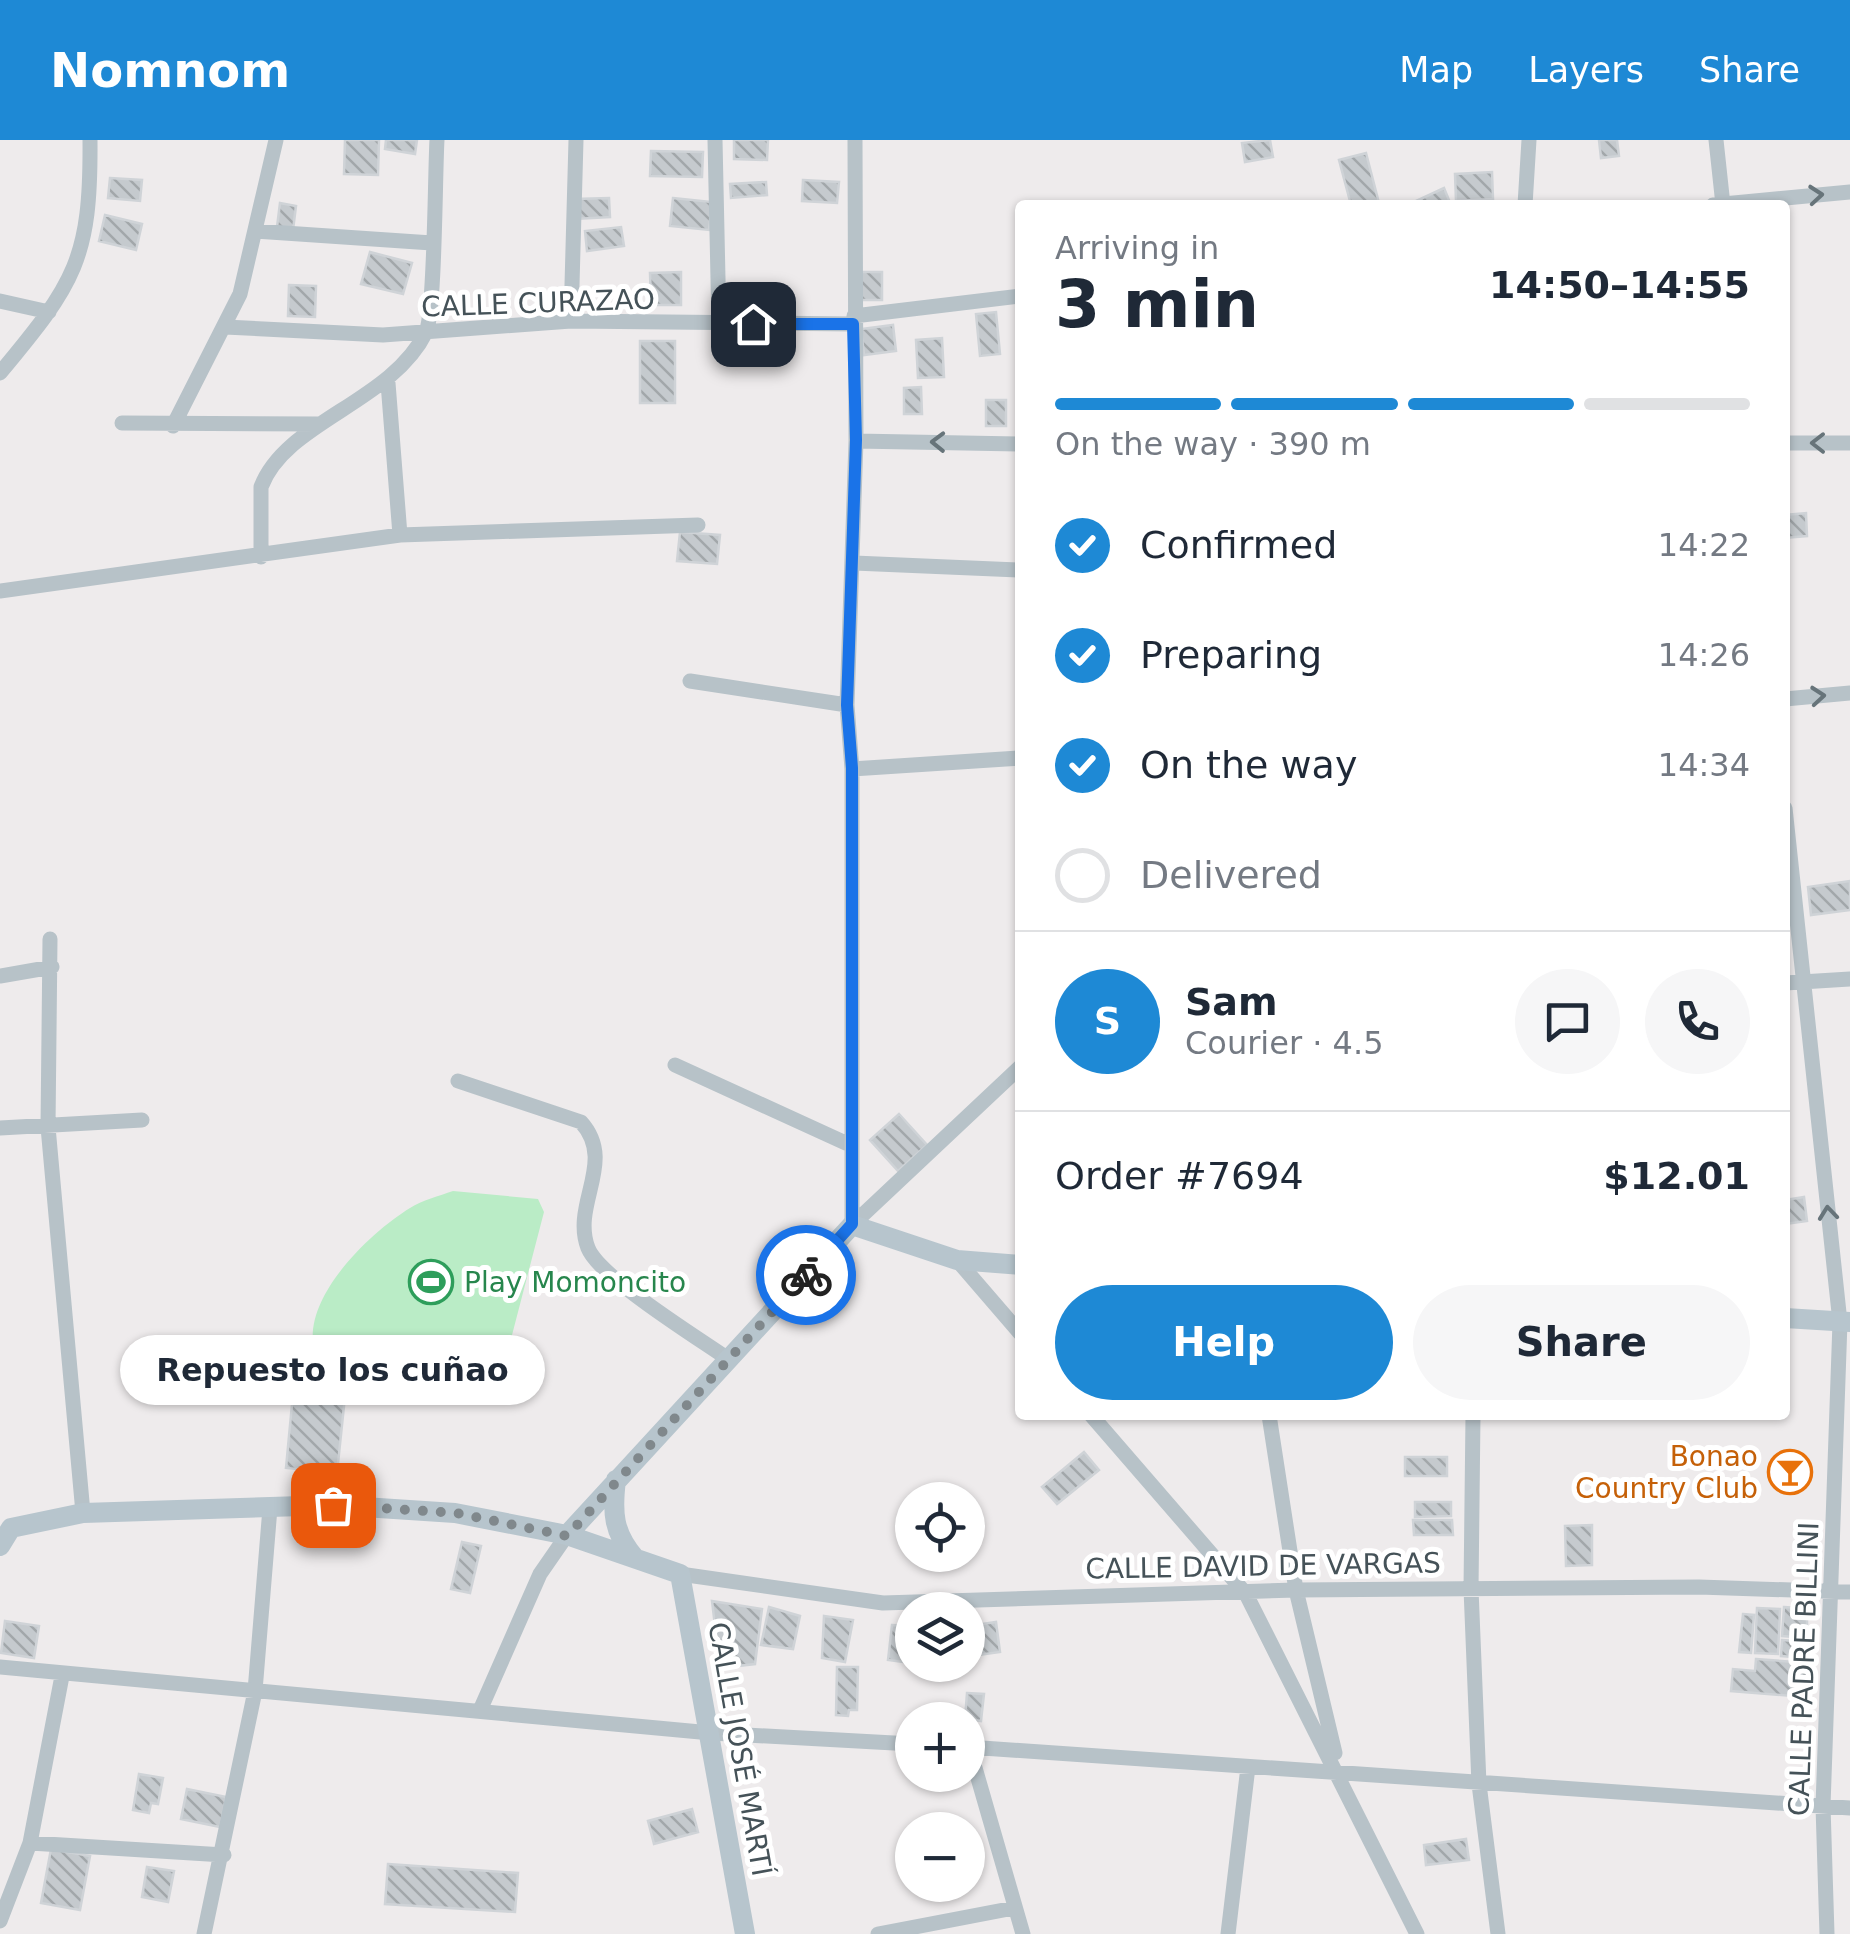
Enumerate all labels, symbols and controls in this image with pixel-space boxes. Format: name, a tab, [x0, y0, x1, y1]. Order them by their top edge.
text: Nomnom	[50, 42, 290, 98]
text: Map	[1399, 50, 1473, 90]
text: Layers	[1528, 50, 1644, 90]
text: Share	[1699, 50, 1800, 90]
one-way arrow	[1809, 185, 1825, 207]
text: Arriving in	[1055, 229, 1219, 267]
text: 14:50–14:55	[1489, 263, 1750, 307]
text: 3 min	[1055, 267, 1259, 342]
street label: CALLE CURAZAO	[421, 282, 655, 324]
pin	[711, 282, 796, 367]
icon: home	[726, 297, 781, 352]
text: On the way · 390 m	[1055, 425, 1371, 463]
one-way arrow	[930, 432, 946, 453]
one-way arrow	[1809, 432, 1824, 454]
icon: check	[1055, 518, 1110, 573]
text: Confirmed	[1140, 523, 1337, 567]
text: 14:22	[1658, 526, 1750, 564]
icon: check	[1055, 628, 1110, 683]
text: Preparing	[1140, 633, 1322, 677]
text: 14:26	[1658, 636, 1750, 674]
one-way arrow	[1810, 686, 1826, 707]
icon: check	[1055, 738, 1110, 793]
text: On the way	[1140, 743, 1357, 787]
text: 14:34	[1658, 746, 1750, 784]
text: Delivered	[1140, 853, 1322, 897]
button: chat	[1515, 969, 1620, 1074]
button: phone	[1645, 969, 1750, 1074]
text: Sam	[1185, 980, 1278, 1024]
text: S	[1094, 999, 1121, 1043]
text: Courier · 4.5	[1185, 1024, 1384, 1062]
text: Order #7694	[1055, 1154, 1304, 1198]
text: $12.01	[1603, 1154, 1750, 1198]
one-way arrow	[1818, 1205, 1839, 1221]
courier	[756, 1225, 856, 1325]
icon: bike	[779, 1248, 834, 1303]
sports icon: Play Momoncito	[408, 1259, 454, 1305]
place label: Play Momoncito	[464, 1266, 686, 1299]
button: Help	[1055, 1285, 1393, 1400]
button: Share	[1413, 1285, 1750, 1400]
callout: Repuesto los cuñao	[120, 1335, 546, 1405]
text: Repuesto los cuñao	[156, 1351, 509, 1389]
place label: Bonao Country Club	[1575, 1440, 1758, 1505]
bar icon: Bonao Country Club	[1767, 1449, 1813, 1495]
pin	[291, 1463, 376, 1548]
icon: bag	[306, 1478, 361, 1533]
map controls	[895, 1482, 985, 1902]
button: locate	[895, 1482, 985, 1572]
street label: CALLE PADRE BILLINI	[1782, 1521, 1826, 1817]
street label: CALLE DAVID DE VARGAS	[1085, 1546, 1441, 1586]
button: layers	[895, 1592, 985, 1682]
street label: CALLE JOSÉ MARTÍ	[701, 1619, 780, 1879]
button: +	[895, 1702, 985, 1792]
button: −	[895, 1812, 985, 1902]

